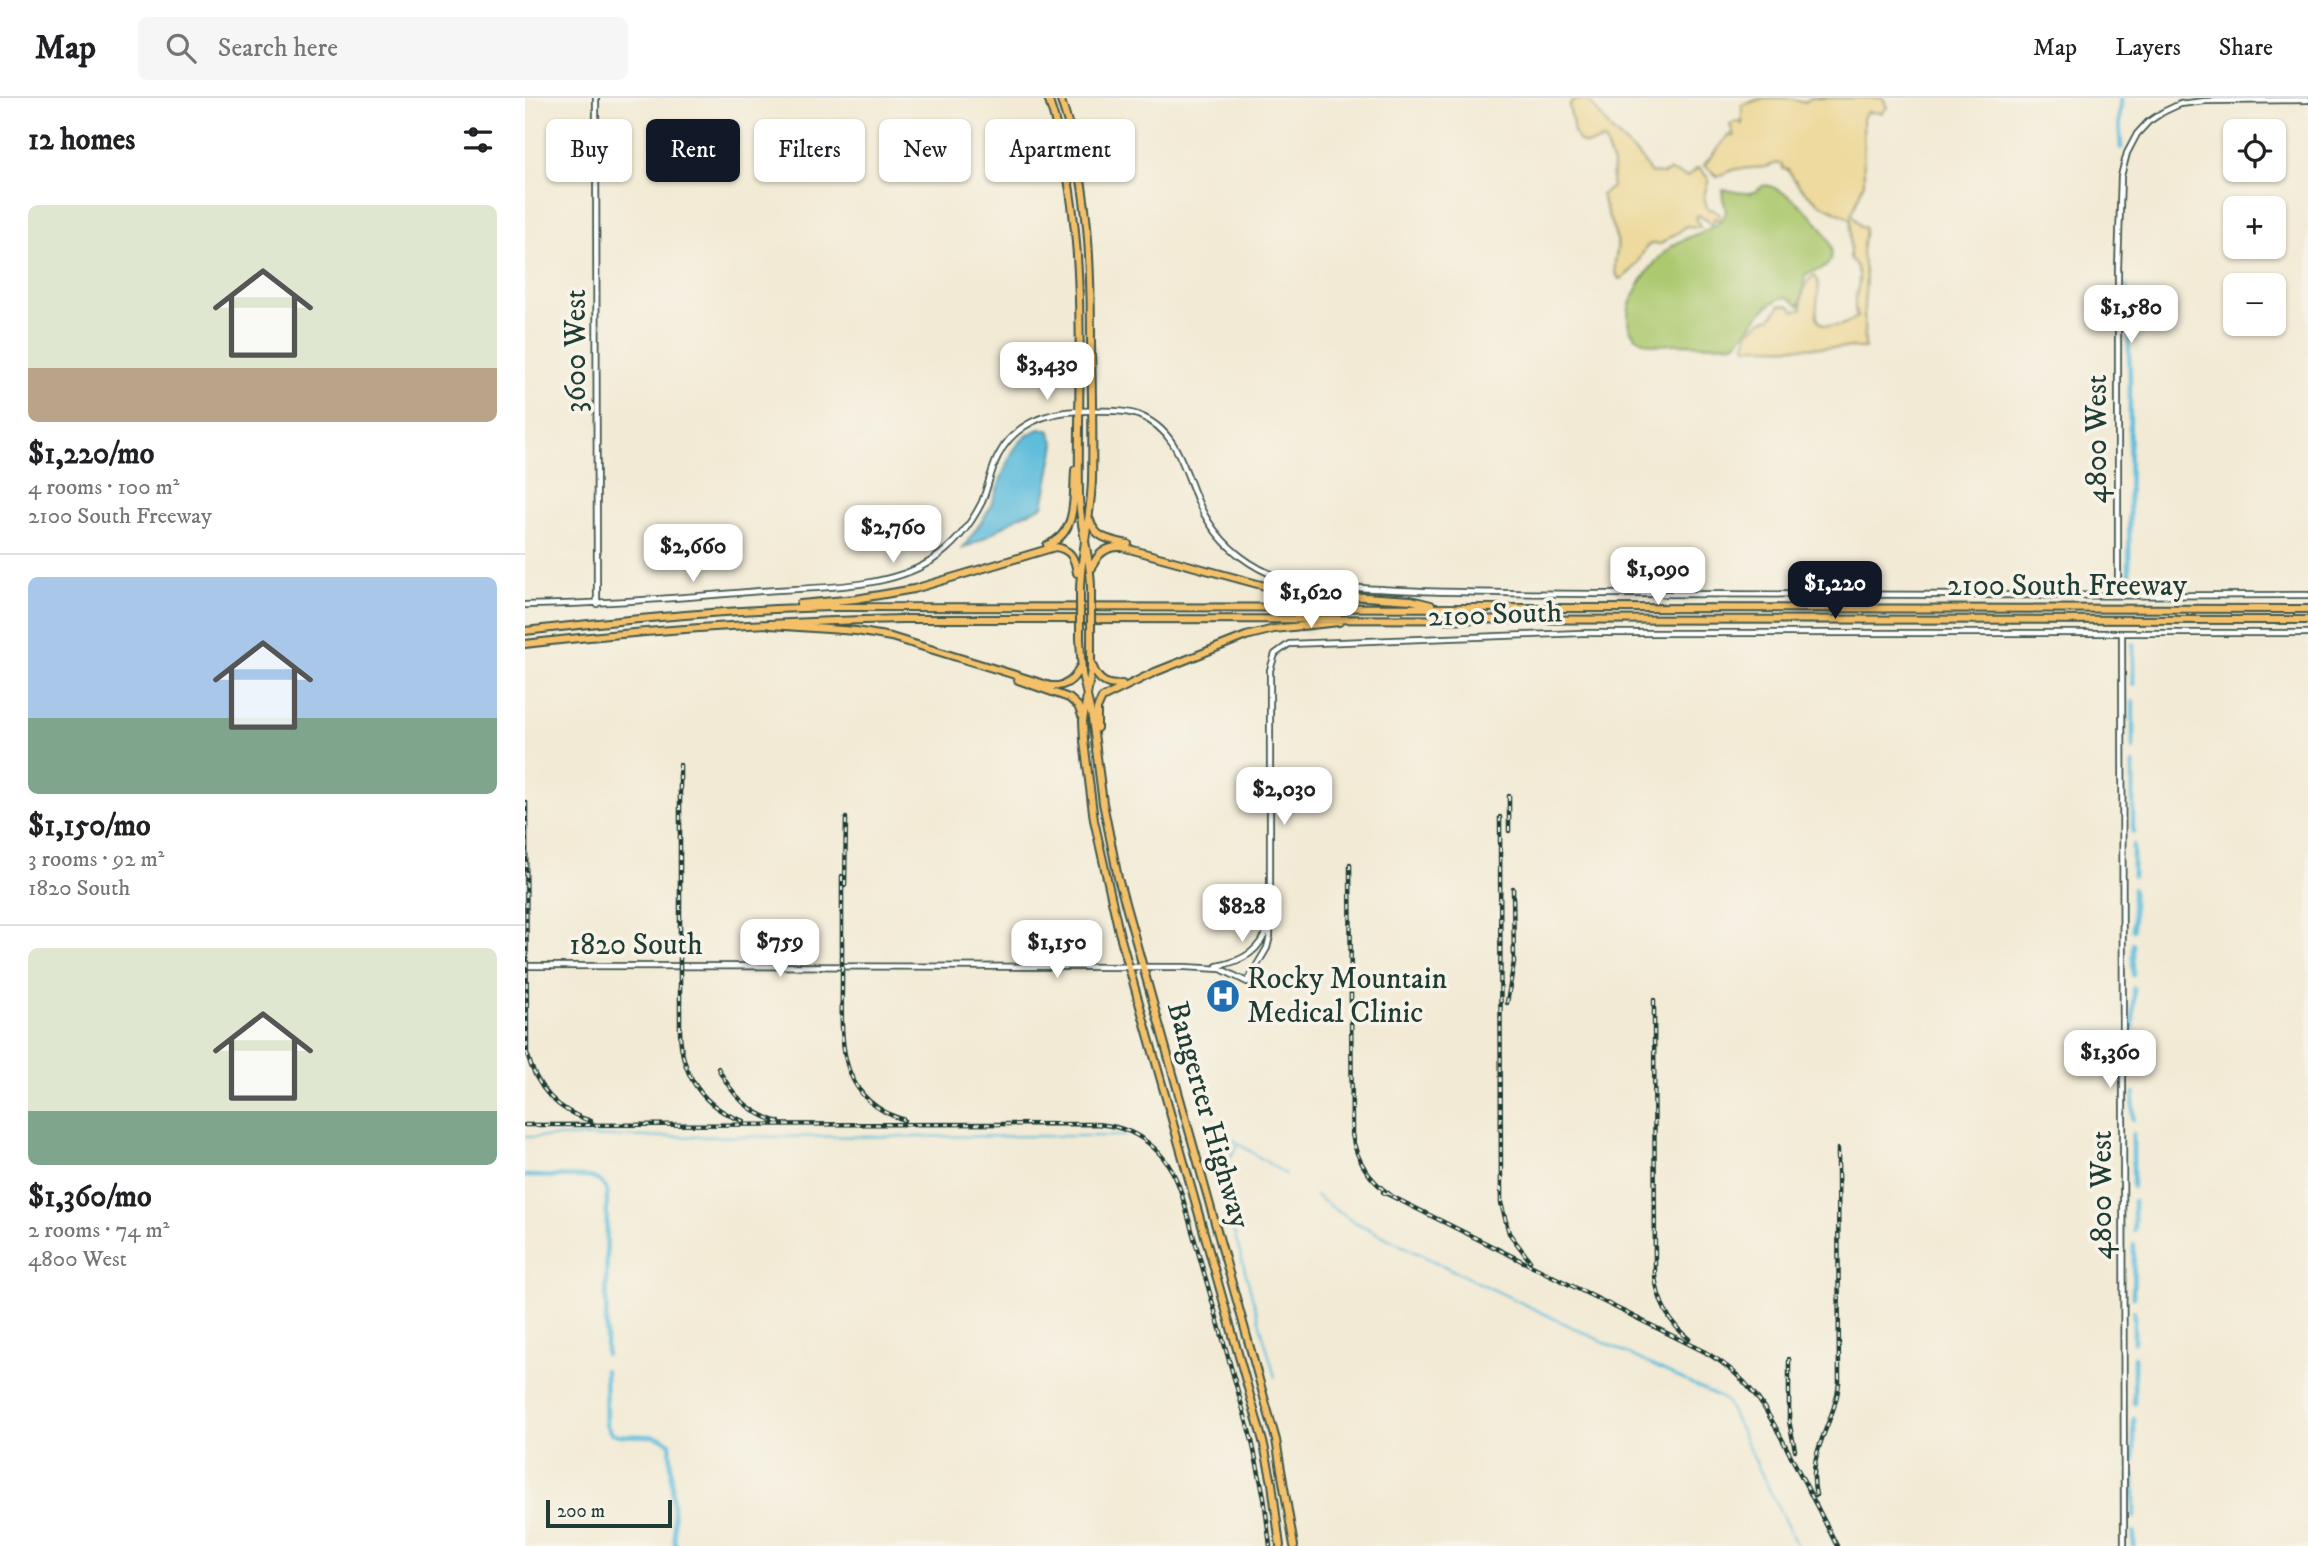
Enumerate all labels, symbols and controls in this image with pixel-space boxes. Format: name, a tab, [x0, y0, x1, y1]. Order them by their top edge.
search box	[138, 17, 628, 80]
text: Map	[35, 28, 96, 69]
icon: search	[162, 29, 200, 67]
text: Search here	[218, 32, 338, 65]
text: Map	[2033, 33, 2077, 63]
text: Layers	[2115, 33, 2181, 63]
text: Share	[2219, 33, 2273, 63]
chip: Buy	[546, 119, 632, 182]
chip: Rent	[646, 119, 740, 182]
chip: Filters	[754, 119, 865, 182]
chip: New	[879, 119, 971, 182]
chip: Apartment	[985, 119, 1135, 182]
map controls	[2223, 119, 2286, 336]
button: locate	[2223, 119, 2286, 182]
icon: filters	[459, 121, 497, 159]
text: 12 homes	[28, 122, 135, 159]
button: +	[2223, 196, 2286, 259]
icon: home	[200, 250, 326, 376]
button: −	[2223, 273, 2286, 336]
pin: $1,580	[2074, 286, 2188, 345]
street label: 3600 West	[558, 289, 595, 413]
text: $1,580	[2100, 293, 2162, 322]
pin: $3,430	[990, 342, 1104, 402]
text: $3,430	[1016, 350, 1078, 379]
street label: 4800 West	[2079, 374, 2116, 504]
text: $1,220/mo	[28, 436, 154, 473]
text: 4 rooms · 100 m²	[28, 473, 180, 502]
text: 2100 South Freeway	[28, 502, 212, 531]
pin: $2,760	[836, 505, 950, 565]
text: $2,760	[860, 513, 926, 542]
pin: $2,660	[636, 524, 750, 584]
text: $2,660	[660, 532, 726, 561]
pin: $1,090	[1601, 547, 1715, 607]
text: $1,090	[1626, 555, 1690, 584]
pin: $1,220	[1778, 561, 1892, 621]
street label: 2100 South Freeway	[1947, 568, 2188, 605]
text: $1,220	[1804, 569, 1866, 598]
pin: $1,620	[1254, 570, 1368, 630]
text: $1,620	[1280, 578, 1342, 607]
street label: 2100 South	[1427, 594, 1563, 636]
icon: home	[200, 622, 326, 748]
pin: $2,030	[1227, 768, 1341, 827]
text: $2,030	[1252, 775, 1316, 804]
text: $1,150/mo	[28, 808, 151, 845]
text: 3 rooms · 92 m²	[28, 845, 165, 874]
text: 1820 South	[28, 874, 130, 903]
pin: $828	[1201, 884, 1283, 944]
text: $828	[1219, 892, 1265, 921]
pin: $759	[739, 920, 821, 979]
pin: $1,150	[1000, 920, 1114, 980]
street label: 1820 South	[569, 927, 703, 964]
text: $759	[756, 927, 804, 956]
text: $1,150	[1027, 928, 1087, 957]
place label: Rocky Mountain Medical Clinic	[1247, 961, 1448, 1032]
hospital icon: Rocky Mountain Medical Clinic	[1204, 977, 1242, 1015]
icon: home	[200, 993, 326, 1119]
street label: Bangerter Highway	[1158, 997, 1258, 1233]
pin: $1,360	[2053, 1030, 2167, 1090]
text: $1,360	[2080, 1038, 2140, 1067]
street label: 4800 West	[2084, 1130, 2121, 1260]
text: $1,360/mo	[28, 1179, 152, 1216]
text: 2 rooms · 74 m²	[28, 1216, 169, 1245]
text: 4800 West	[28, 1245, 127, 1274]
scale bar	[546, 1497, 672, 1529]
text: 200 m	[557, 1500, 605, 1523]

